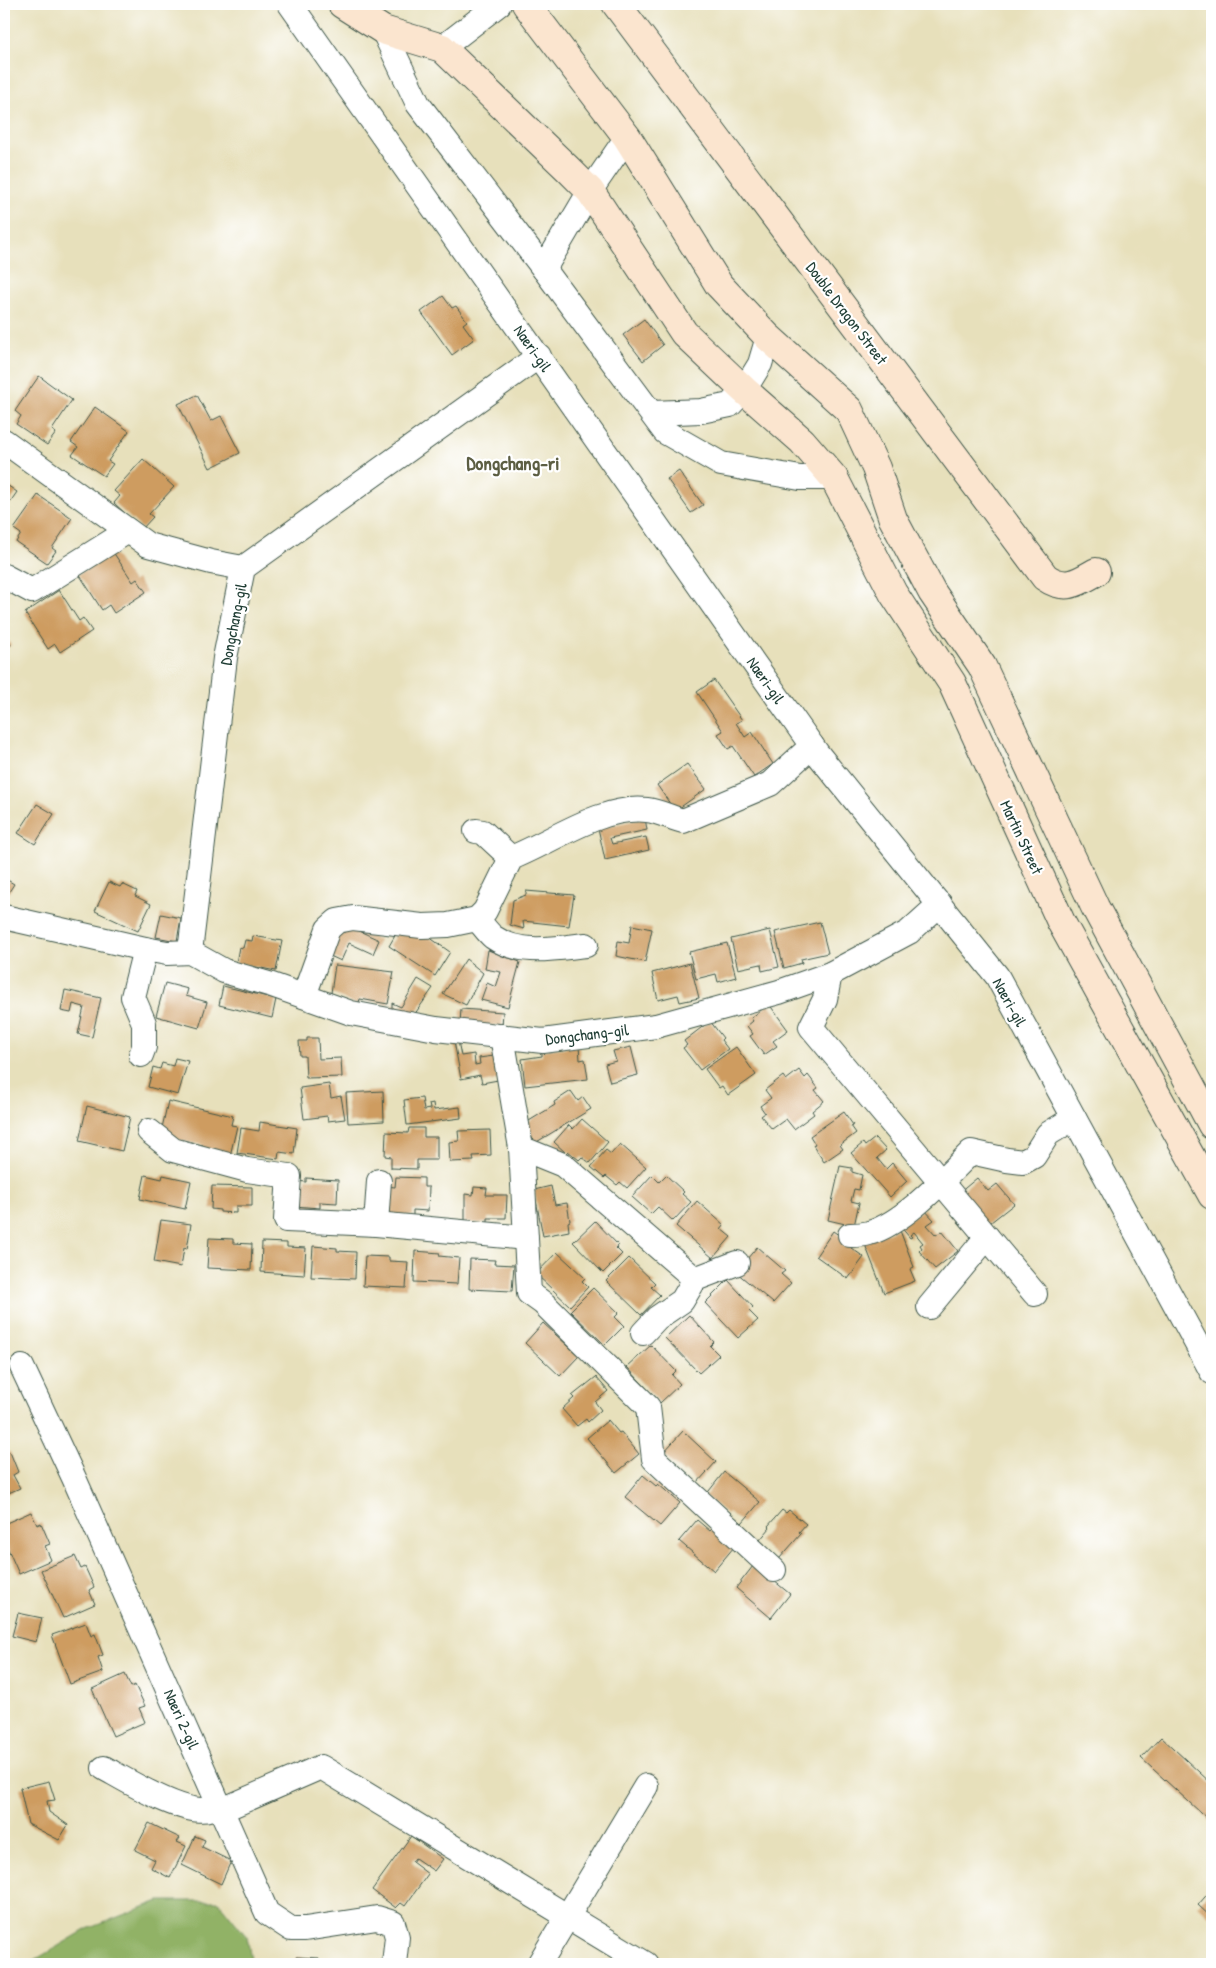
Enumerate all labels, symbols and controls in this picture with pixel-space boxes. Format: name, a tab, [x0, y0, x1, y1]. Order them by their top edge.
street label: Double Dragon Street	[801, 257, 893, 369]
street label: Naeri-gil	[509, 320, 557, 376]
district label: Dongchang-ri	[467, 450, 559, 477]
street label: Dongchang-gil	[214, 580, 252, 667]
street label: Naeri-gil	[742, 652, 790, 708]
street label: Martin Street	[995, 796, 1049, 878]
street label: Naeri-gil	[988, 974, 1033, 1031]
street label: Dongchang-gil	[544, 1018, 630, 1050]
street label: Naeri 2-gil	[159, 1686, 205, 1753]

